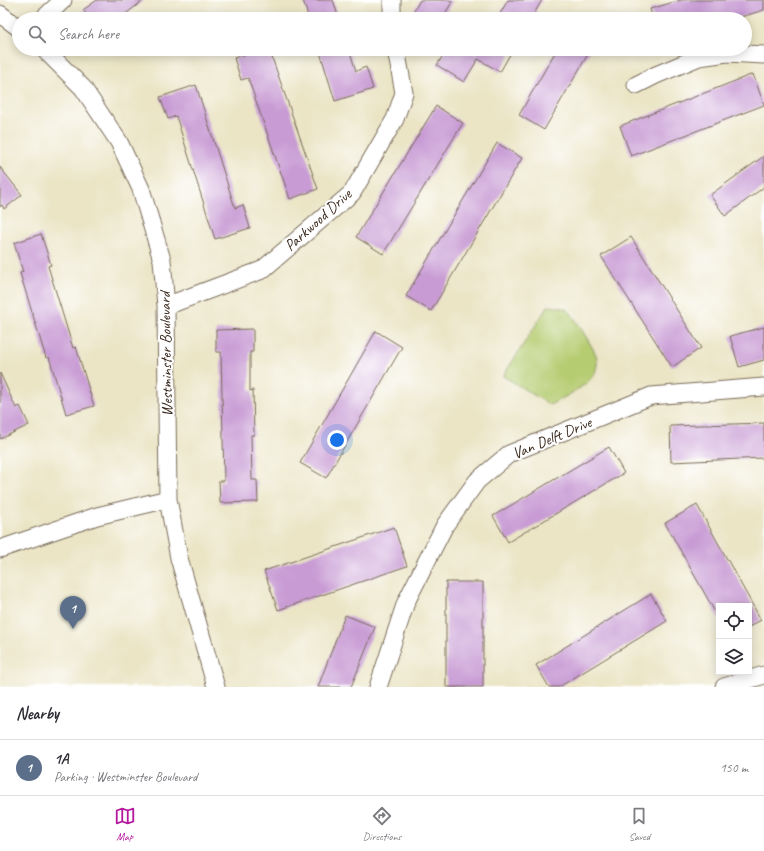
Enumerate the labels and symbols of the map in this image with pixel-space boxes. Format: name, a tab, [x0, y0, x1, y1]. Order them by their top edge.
street label: Parkwood Drive	[280, 183, 357, 255]
street label: Westminster Boulevard	[155, 289, 177, 416]
street label: Van Delft Drive	[509, 412, 596, 464]
your location	[327, 430, 347, 450]
pin: 1	[60, 596, 86, 629]

